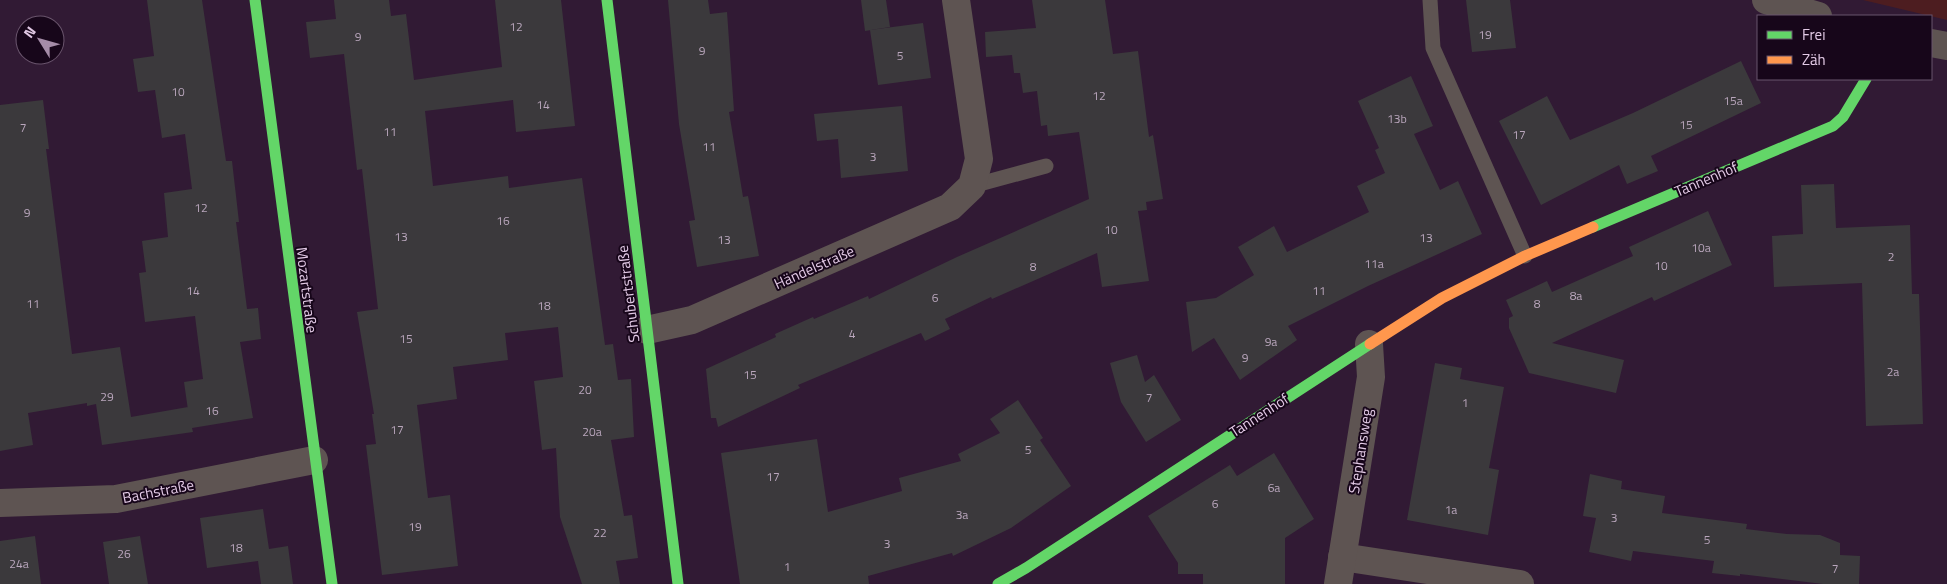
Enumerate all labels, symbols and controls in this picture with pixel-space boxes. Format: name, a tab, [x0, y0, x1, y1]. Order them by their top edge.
north arrow	[15, 15, 65, 65]
legend	[1757, 15, 1932, 80]
house number: 12	[509, 17, 523, 36]
text: N	[18, 22, 41, 42]
text: Frei	[1802, 23, 1825, 46]
house number: 19	[1478, 25, 1492, 44]
house number: 9	[355, 27, 362, 46]
house number: 9	[699, 41, 706, 60]
house number: 5	[897, 46, 904, 65]
text: Zäh	[1802, 48, 1826, 71]
house number: 10	[171, 82, 185, 101]
house number: 12	[1092, 86, 1106, 105]
house number: 15a	[1723, 91, 1743, 110]
house number: 14	[536, 95, 550, 114]
house number: 13b	[1387, 109, 1407, 128]
house number: 15	[1679, 115, 1693, 134]
house number: 7	[20, 118, 26, 137]
house number: 11	[383, 122, 397, 141]
house number: 17	[1512, 125, 1526, 144]
house number: 11	[702, 137, 716, 156]
house number: 3	[870, 147, 876, 166]
street label: Tannenhof	[1671, 155, 1741, 203]
house number: 12	[194, 198, 208, 217]
house number: 9	[24, 203, 31, 222]
house number: 16	[496, 211, 510, 230]
house number: 10	[1104, 220, 1118, 239]
house number: 13	[394, 227, 408, 246]
house number: 13	[1419, 228, 1433, 247]
house number: 13	[717, 230, 731, 249]
house number: 10a	[1691, 238, 1711, 257]
street label: Händelstraße	[770, 239, 858, 295]
street label: Schubertstraße	[611, 244, 645, 344]
street label: Mozartstraße	[290, 246, 324, 334]
house number: 2	[1888, 247, 1894, 266]
house number: 11a	[1364, 254, 1384, 273]
house number: 10	[1654, 256, 1668, 275]
house number: 8	[1030, 257, 1037, 276]
house number: 14	[186, 281, 200, 300]
house number: 11	[1312, 281, 1326, 300]
house number: 8a	[1570, 286, 1582, 305]
house number: 6	[932, 288, 939, 307]
house number: 11	[26, 294, 40, 313]
house number: 8	[1534, 294, 1541, 313]
house number: 18	[537, 296, 551, 315]
house number: 4	[849, 324, 856, 343]
house number: 15	[399, 329, 413, 348]
house number: 9a	[1265, 332, 1277, 351]
house number: 9	[1242, 348, 1249, 367]
house number: 2a	[1887, 362, 1899, 381]
house number: 15	[743, 365, 757, 384]
house number: 20	[578, 380, 592, 399]
house number: 29	[100, 387, 114, 406]
street label: Tannenhof	[1225, 387, 1293, 443]
house number: 7	[1146, 388, 1152, 407]
house number: 1	[1462, 393, 1468, 412]
house number: 16	[205, 401, 219, 420]
street label: Stephansweg	[1342, 406, 1378, 495]
house number: 17	[390, 420, 404, 439]
house number: 20a	[582, 422, 602, 441]
house number: 5	[1025, 440, 1032, 459]
house number: 17	[766, 467, 780, 486]
street label: Bachstraße	[120, 473, 196, 509]
house number: 6a	[1268, 478, 1280, 497]
house number: 6	[1212, 494, 1219, 513]
house number: 1a	[1445, 500, 1457, 519]
house number: 3a	[956, 505, 968, 524]
house number: 3	[1611, 508, 1617, 527]
house number: 19	[408, 517, 422, 536]
house number: 22	[593, 523, 607, 542]
house number: 5	[1704, 530, 1711, 549]
house number: 3	[884, 534, 890, 553]
house number: 18	[229, 538, 243, 557]
house number: 26	[117, 544, 131, 563]
house number: 24a	[9, 554, 29, 573]
house number: 1	[784, 557, 790, 576]
house number: 7	[1832, 559, 1838, 578]

